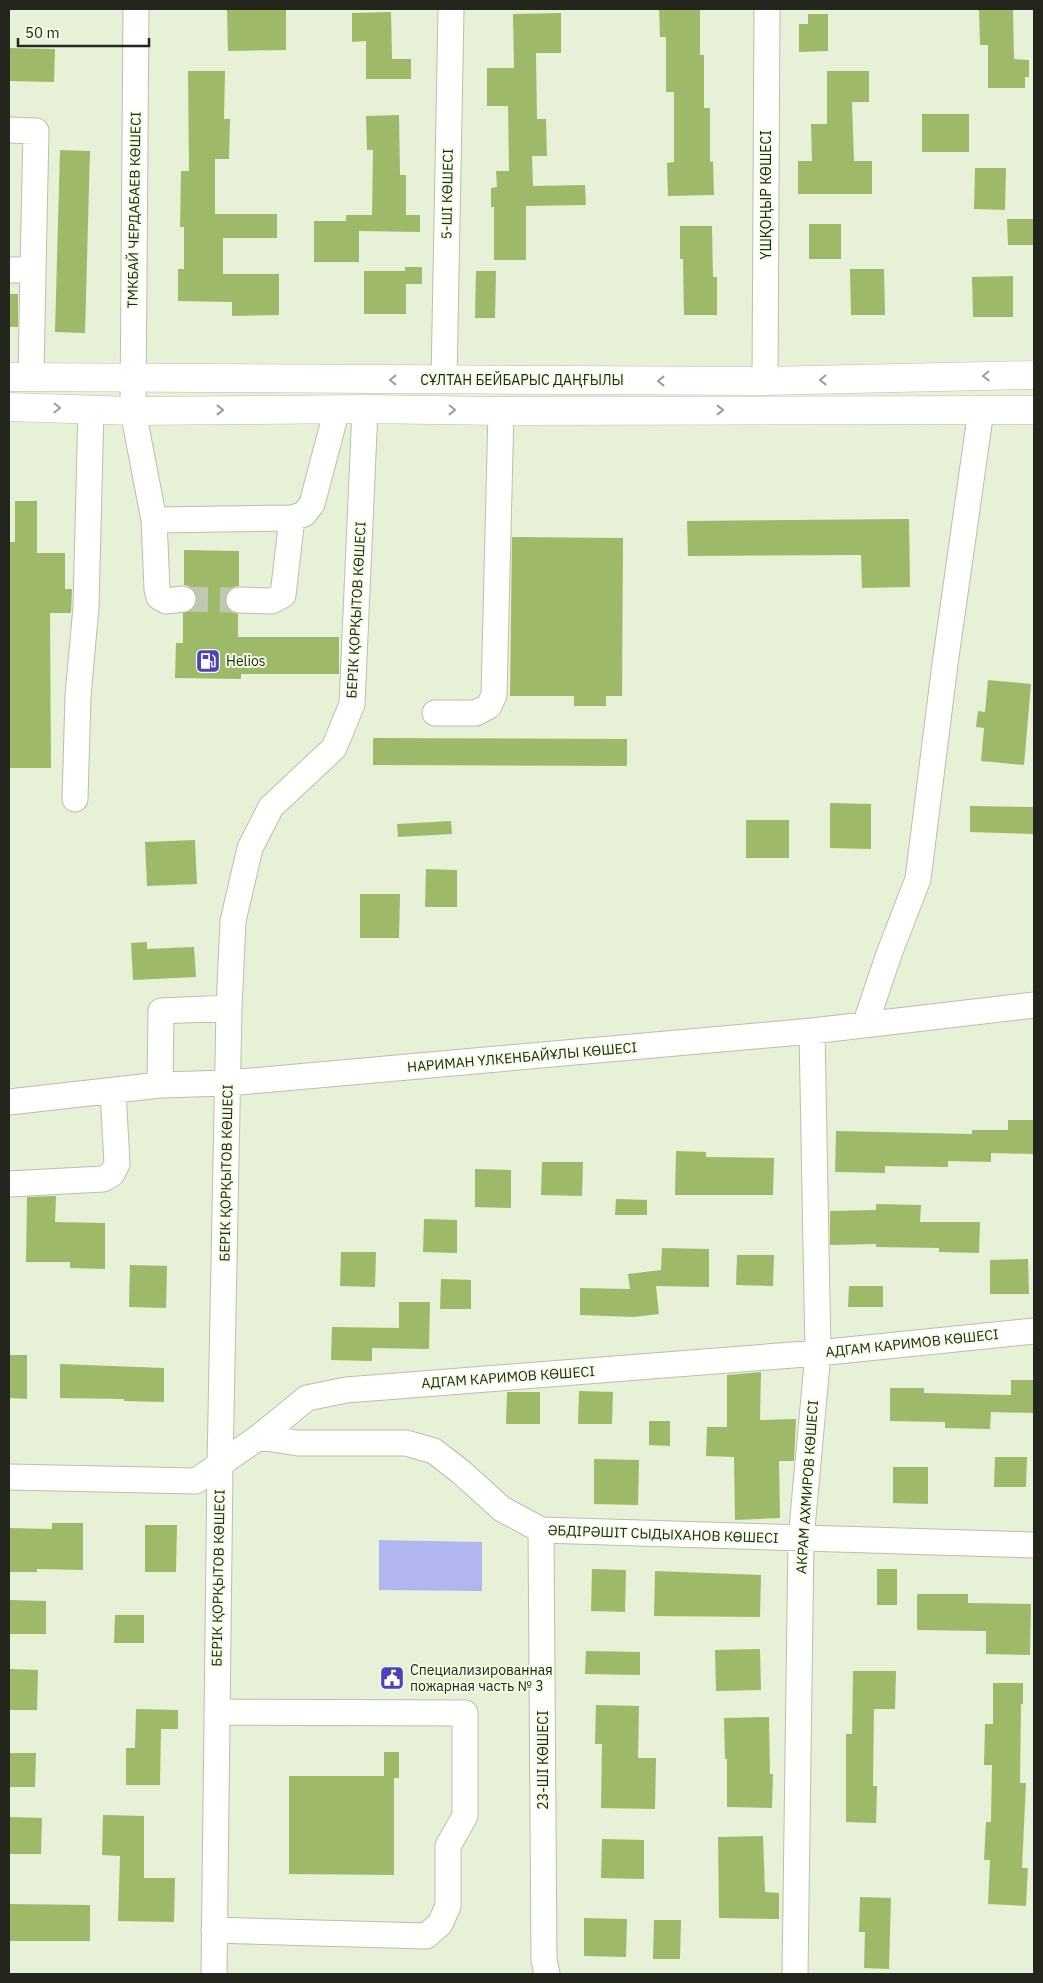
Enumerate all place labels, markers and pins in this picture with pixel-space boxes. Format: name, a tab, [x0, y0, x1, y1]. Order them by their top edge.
fuel station icon: Helios	[195, 648, 221, 674]
place label: Helios	[226, 652, 266, 670]
place label: Специализированная пожарная часть № 3	[410, 1661, 553, 1695]
public building icon: Специализированная пожарная часть № 3	[379, 1665, 405, 1691]

